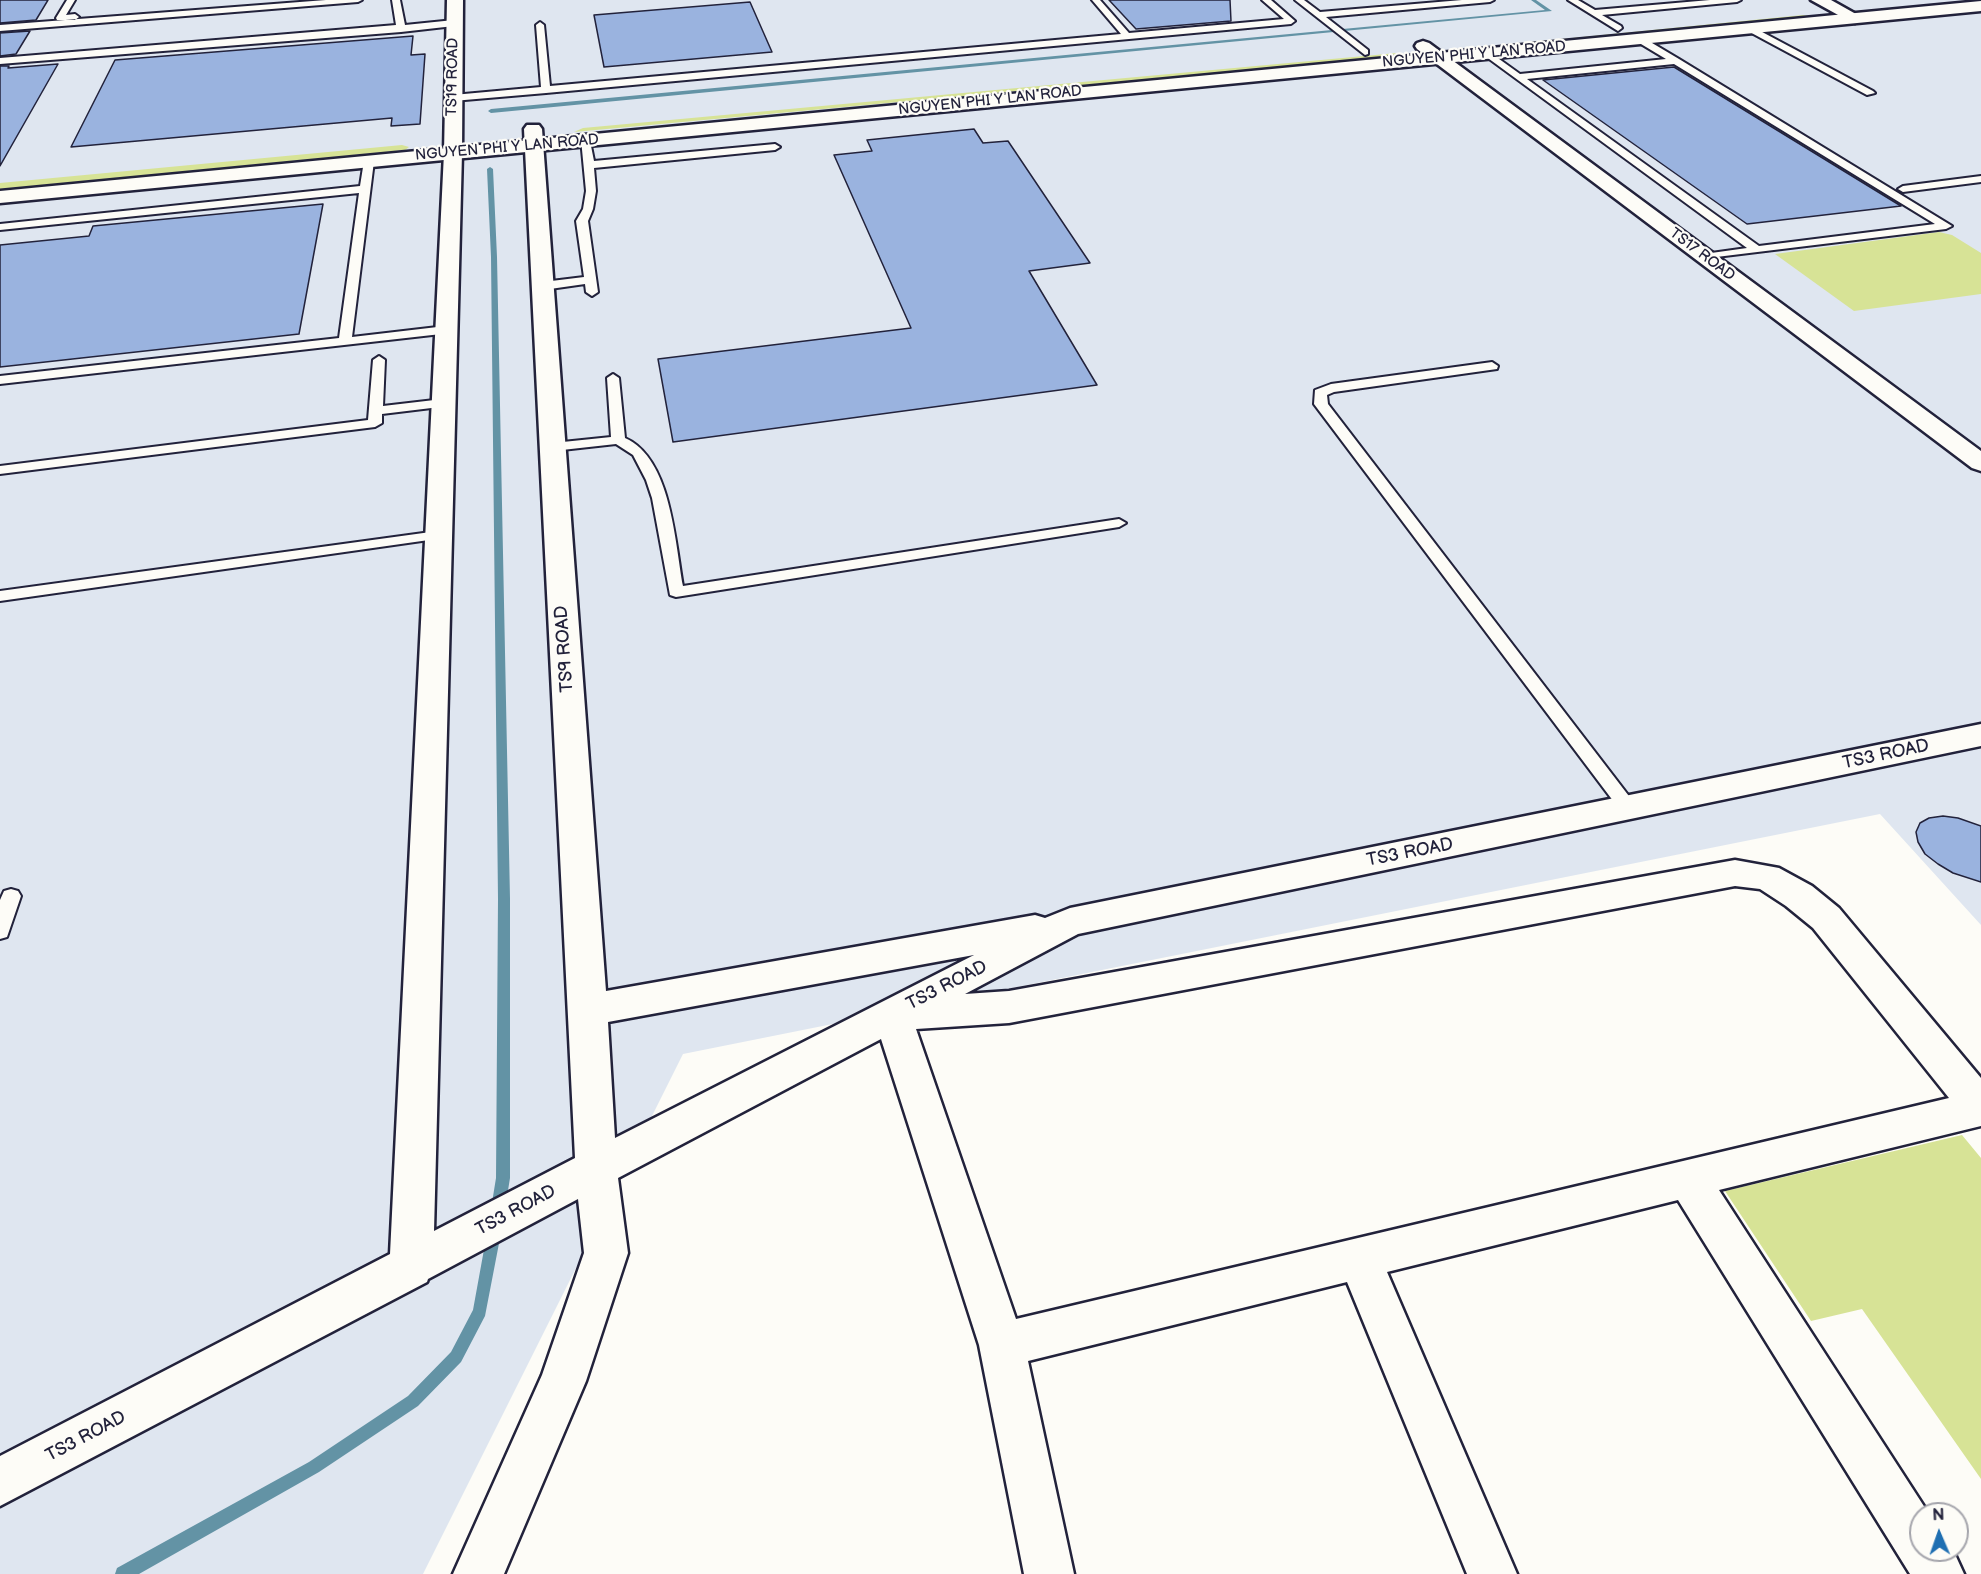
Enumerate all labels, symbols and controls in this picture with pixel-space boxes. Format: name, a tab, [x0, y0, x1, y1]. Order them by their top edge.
street label: TS19 ROAD	[443, 38, 463, 116]
street label: NGUYEN PHI Y LAN ROAD	[1381, 38, 1567, 72]
street label: NGUYEN PHI Y LAN ROAD	[897, 82, 1083, 120]
street label: NGUYEN PHI Y LAN ROAD	[414, 131, 600, 165]
street label: TS17 ROAD	[1666, 225, 1738, 285]
street label: TS9 ROAD	[551, 605, 579, 693]
street label: TS3 ROAD	[1841, 735, 1931, 775]
street label: TS3 ROAD	[1365, 834, 1455, 872]
street label: TS3 ROAD	[903, 956, 991, 1016]
street label: TS3 ROAD	[472, 1181, 560, 1241]
street label: TS3 ROAD	[42, 1407, 130, 1467]
north arrow	[1909, 1502, 1969, 1562]
text: N	[1932, 1506, 1945, 1525]

